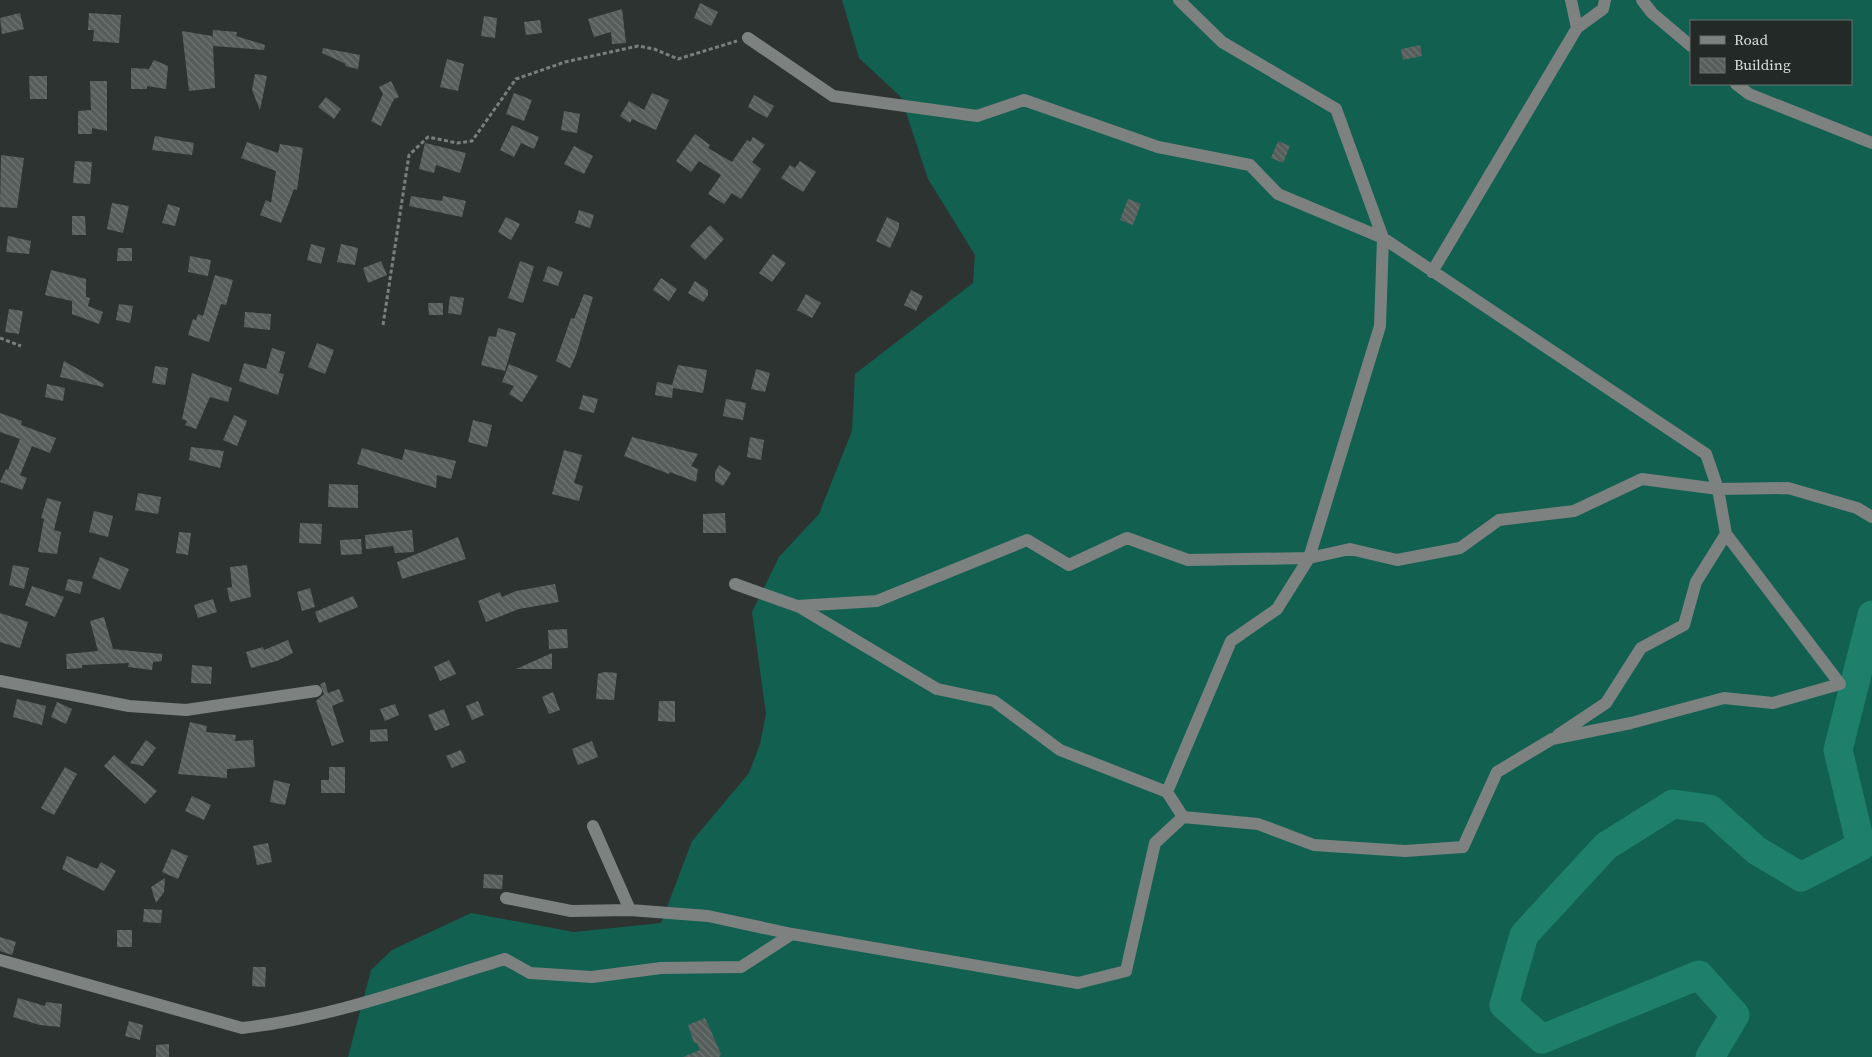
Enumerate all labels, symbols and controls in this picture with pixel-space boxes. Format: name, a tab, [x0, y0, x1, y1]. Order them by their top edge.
legend	[1690, 20, 1852, 85]
text: Road	[1734, 29, 1768, 50]
text: Building	[1734, 54, 1791, 75]

